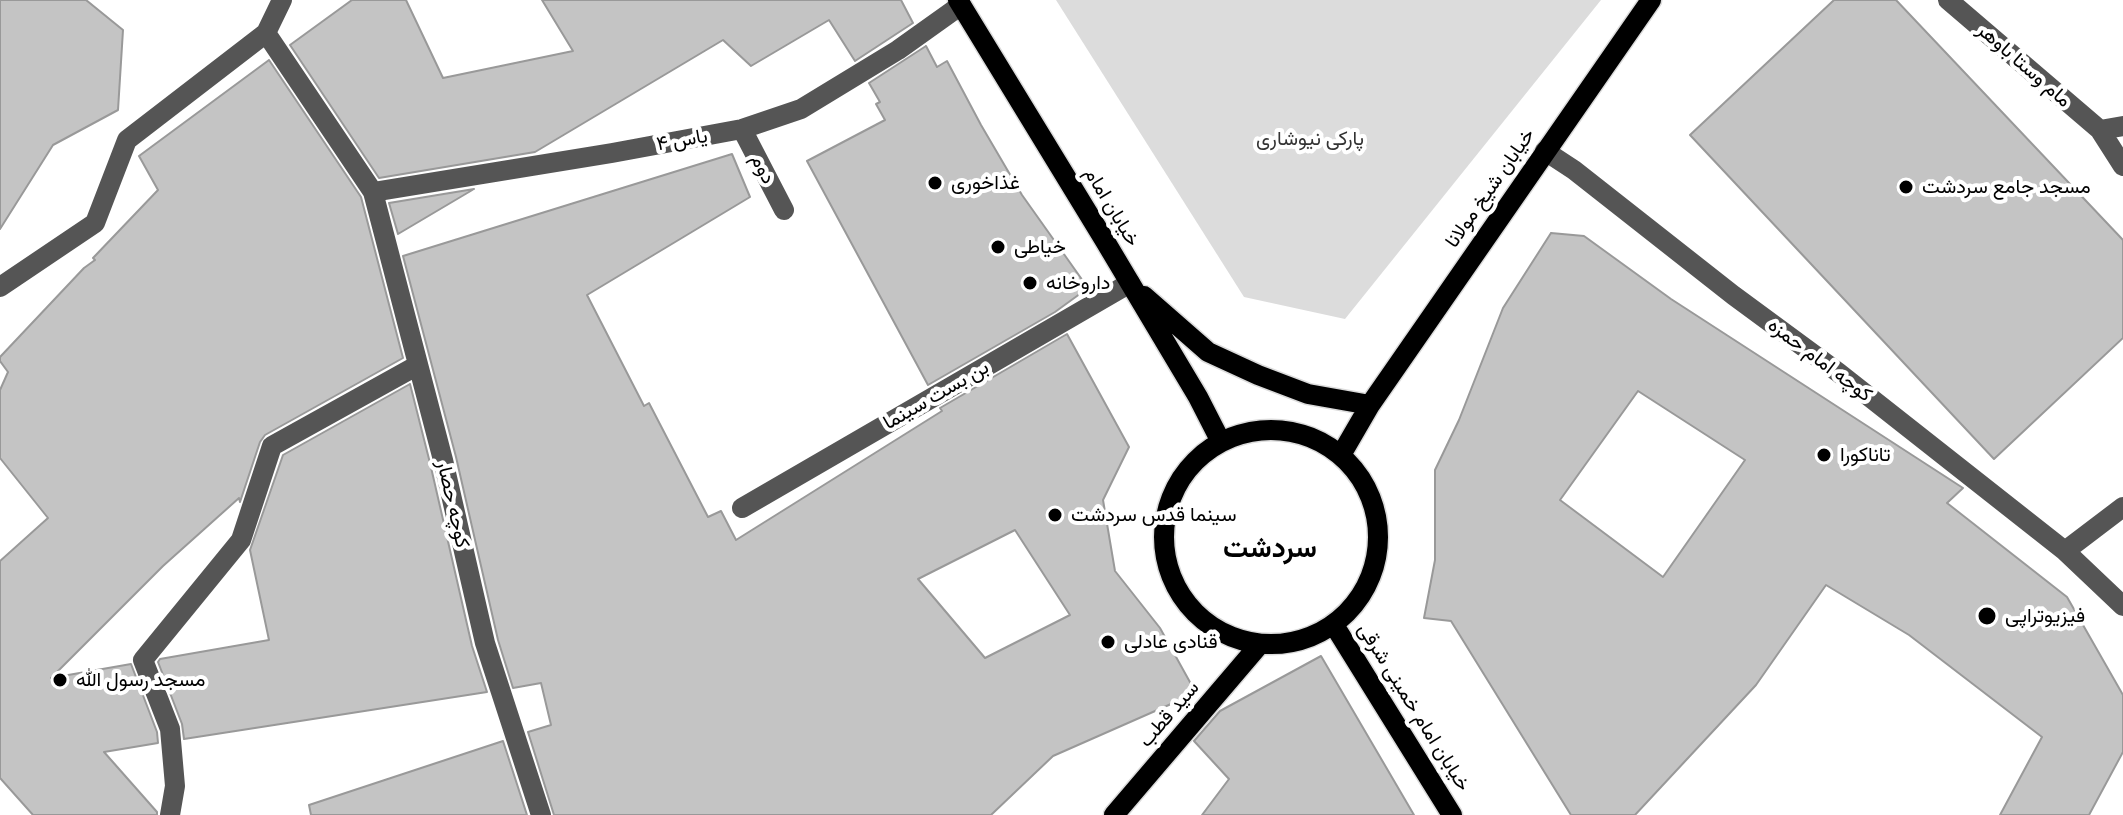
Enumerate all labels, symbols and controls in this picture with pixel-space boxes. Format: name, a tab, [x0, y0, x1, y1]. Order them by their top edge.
street label: مام وستا باوهر	[1972, 18, 2076, 112]
street label: یاس ۴	[655, 124, 709, 156]
street label: خیابان شیخ مولانا	[1440, 124, 1540, 252]
park label: پارکی نیوشاری	[1256, 127, 1364, 151]
street label: دوم	[745, 150, 781, 188]
street label: خیابان امام	[1079, 163, 1145, 251]
place label: غذاخوری	[951, 171, 1020, 195]
marker: غذاخوری	[926, 174, 944, 192]
place label: مسجد جامع سردشت	[1922, 175, 2091, 199]
marker: مسجد جامع سردشت	[1897, 178, 1915, 196]
place label: خیاطی	[1014, 235, 1066, 259]
marker: خیاطی	[989, 238, 1007, 256]
place label: داروخانه	[1046, 271, 1110, 295]
marker: داروخانه	[1021, 274, 1039, 292]
street label: کوچه امام حمزه	[1763, 313, 1877, 407]
street label: بن بست سینما	[879, 355, 993, 435]
place label: تاناکورا	[1840, 443, 1891, 467]
marker: تاناکورا	[1815, 446, 1833, 464]
street label: کوچه حصار	[431, 458, 475, 550]
place label: سینما قدس سردشت	[1071, 503, 1236, 527]
marker: سینما قدس سردشت	[1046, 506, 1064, 524]
district label: سردشت	[1223, 531, 1317, 565]
place label: فیزیوتراپی	[2005, 604, 2085, 628]
marker: فیزیوتراپی	[1976, 605, 1998, 627]
street label: خیابان امام خمینی شرقی	[1353, 619, 1475, 795]
place label: قنادی عادلی	[1124, 630, 1218, 654]
marker: قنادی عادلی	[1099, 633, 1117, 651]
place label: مسجد رسول الله	[76, 668, 205, 692]
marker: مسجد رسول الله	[51, 671, 69, 689]
street label: سید قطب	[1134, 676, 1204, 752]

